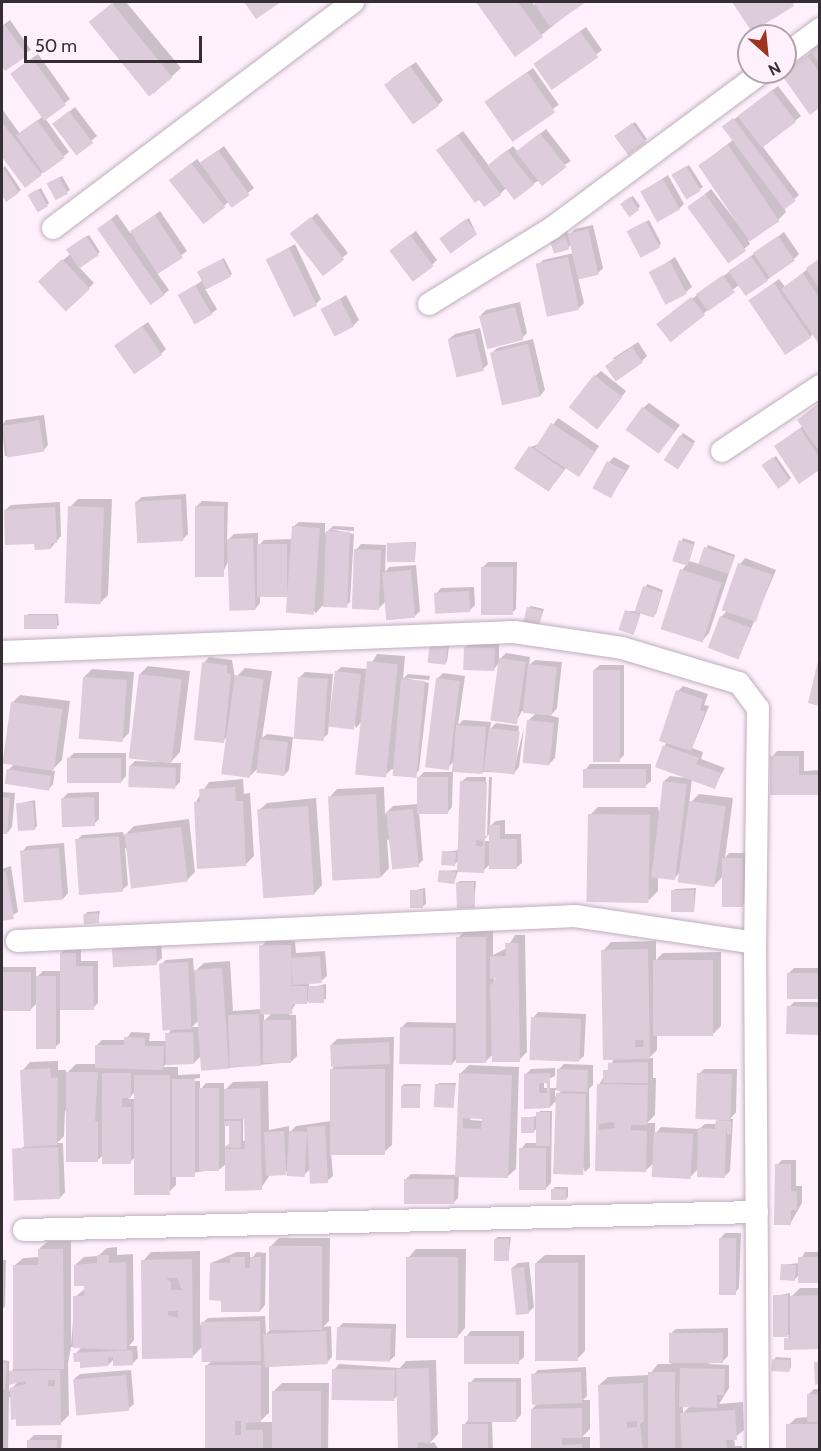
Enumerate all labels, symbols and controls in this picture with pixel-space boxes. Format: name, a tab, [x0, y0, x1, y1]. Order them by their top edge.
scale bar	[27, 24, 206, 62]
north arrow	[737, 24, 797, 84]
text: 50 m	[35, 35, 77, 57]
text: N	[765, 58, 784, 80]

